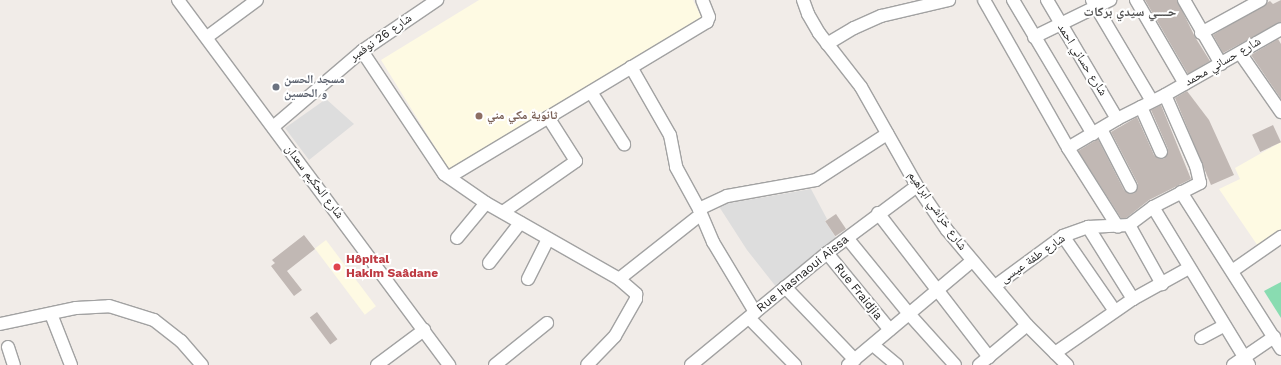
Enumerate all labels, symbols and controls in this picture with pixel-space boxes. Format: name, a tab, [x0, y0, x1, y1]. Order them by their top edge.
district label: حــــي سيدي بركات	[1084, 4, 1176, 20]
street label: شارع 26 نوفمبر	[347, 11, 415, 65]
street label: شارع حساني احمد	[1054, 21, 1110, 99]
street label: شارع حساني محمد	[1182, 34, 1264, 90]
place label: مسجد الحسن و الحسين	[284, 73, 345, 101]
marker: مسجد الحسن و الحسين	[271, 82, 281, 92]
place label: ثانوية مكي مني	[487, 109, 557, 123]
marker: ثانوية مكي مني	[474, 111, 484, 121]
street label: شارع الحكيم سعدان	[281, 142, 347, 222]
street label: شارع خراشي ابراهيم	[904, 169, 970, 253]
street label: شارع طفة عيسى	[998, 231, 1068, 287]
street label: Rue Hasnaoui Aissa	[754, 232, 852, 316]
place label: Hôpital Hakim Saâdane	[346, 253, 438, 281]
marker: Hôpital Hakim Saâdane	[331, 261, 343, 273]
street label: Rue Fraidjia	[831, 261, 885, 323]

